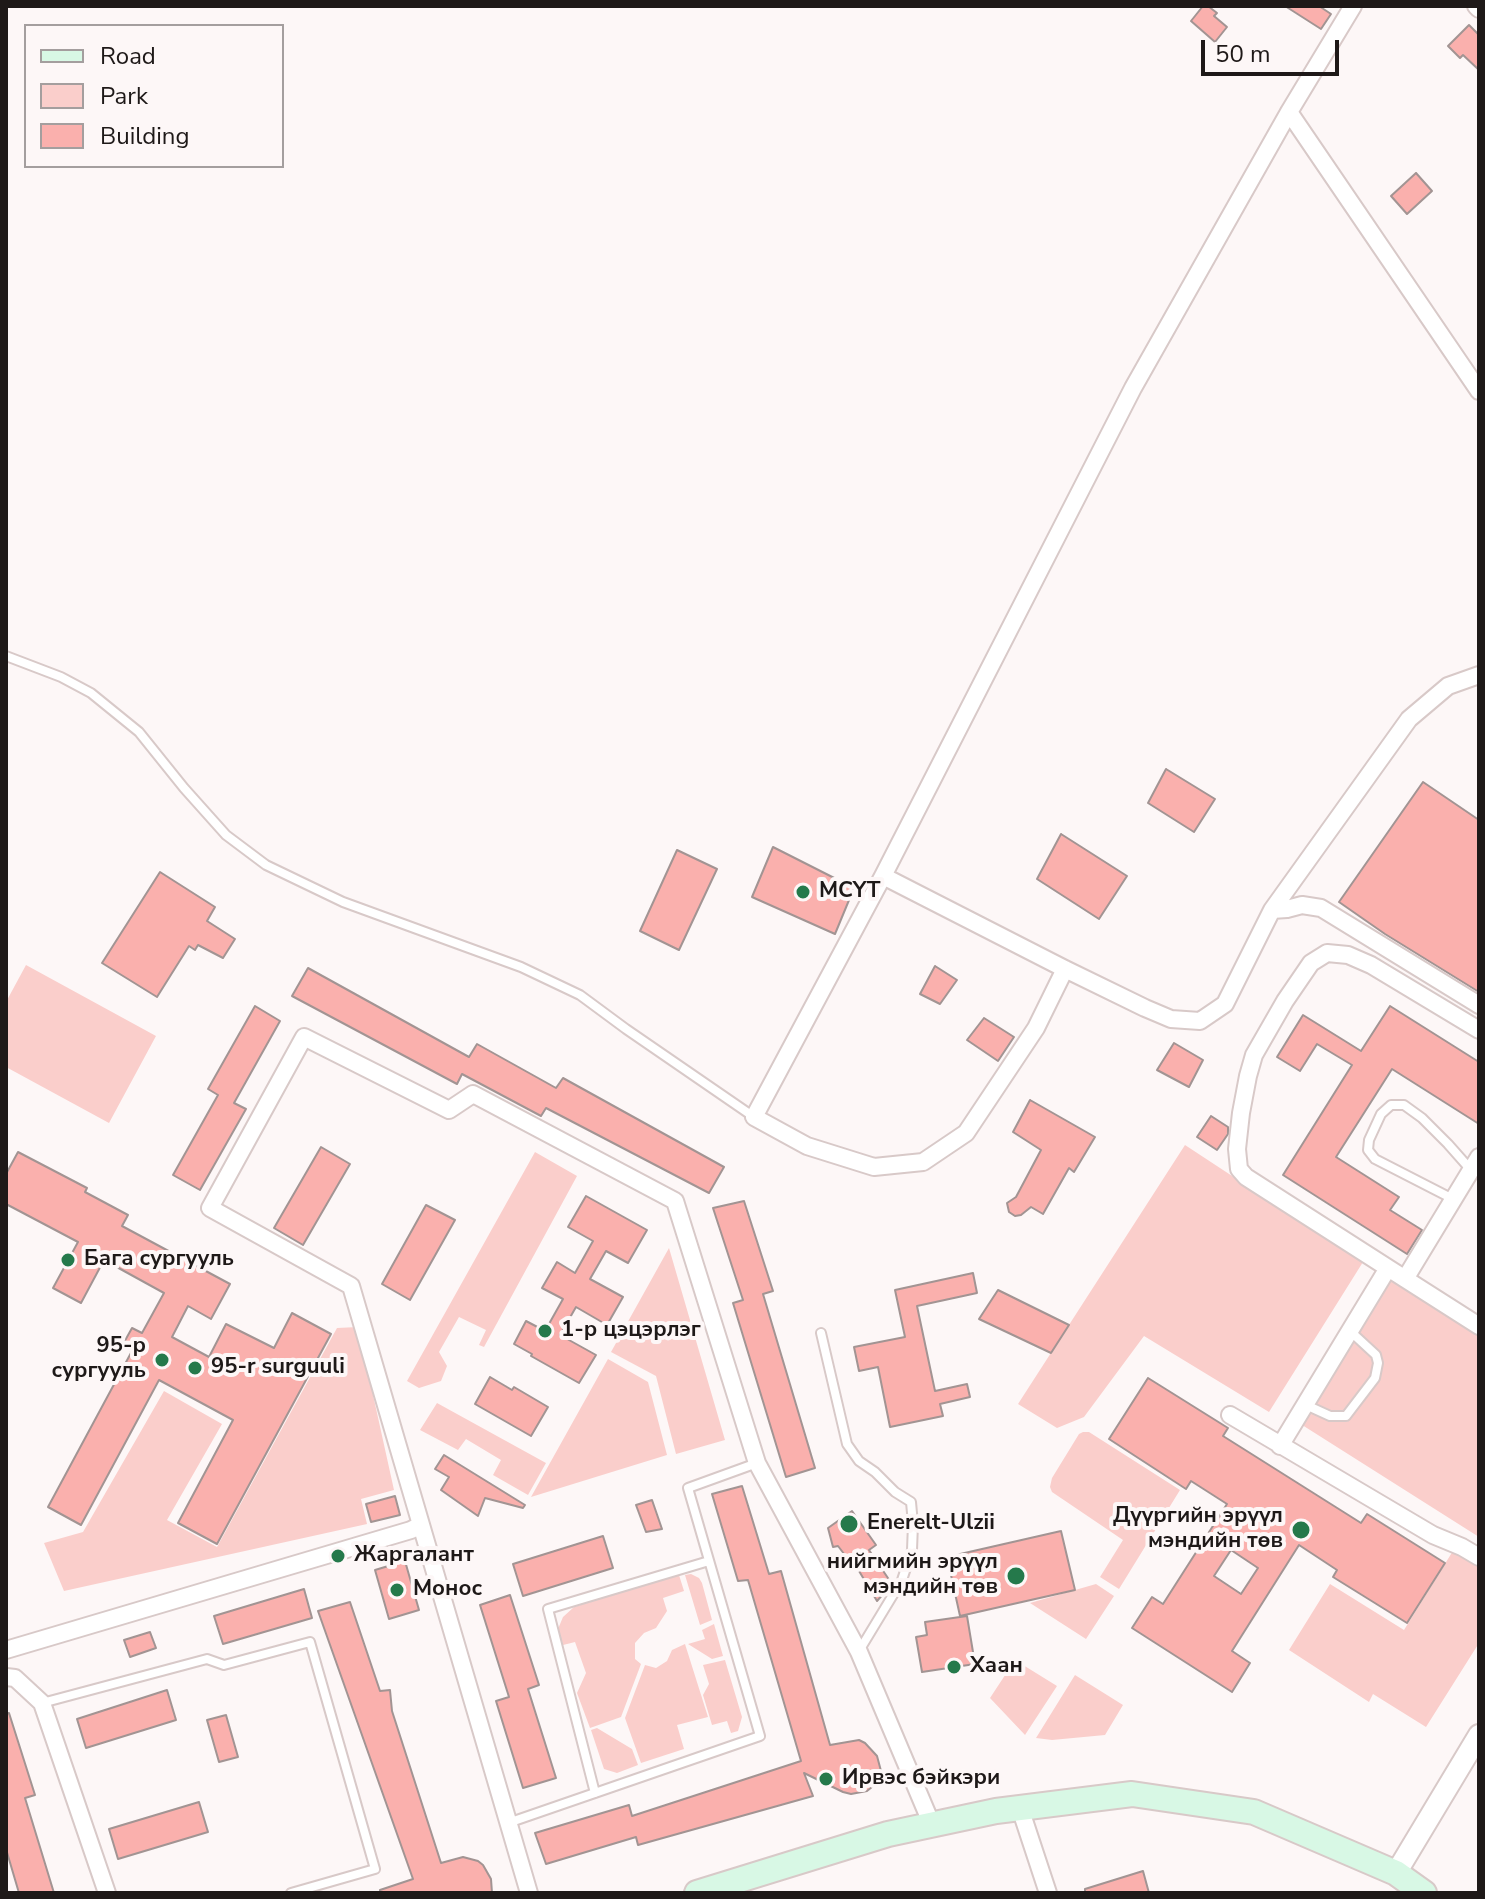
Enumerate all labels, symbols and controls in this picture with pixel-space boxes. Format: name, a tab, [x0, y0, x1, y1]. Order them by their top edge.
legend	[24, 24, 284, 168]
scale bar	[1205, 24, 1343, 74]
text: 50 m	[1215, 38, 1271, 70]
text: Road	[100, 40, 156, 72]
text: Park	[100, 80, 148, 112]
text: Building	[100, 120, 190, 152]
place label: МСҮТ	[819, 879, 880, 905]
marker: МСҮТ	[794, 883, 812, 901]
place label: Бага сургууль	[84, 1247, 234, 1273]
marker: Бага сургууль	[59, 1251, 77, 1269]
place label: 1-р цэцэрлэг	[561, 1318, 701, 1344]
marker: 1-р цэцэрлэг	[536, 1322, 554, 1340]
place label: 95-р сургууль	[51, 1334, 146, 1386]
marker: 95-р сургууль	[153, 1351, 171, 1369]
place label: 95-r surguuli	[211, 1355, 345, 1381]
marker: 95-r surguuli	[186, 1359, 204, 1377]
place label: Дүүргийн эрүүл мэндийн төв	[1113, 1504, 1283, 1556]
place label: Enerelt-Ulzii	[867, 1511, 995, 1537]
marker: Enerelt-Ulzii	[838, 1513, 860, 1535]
marker: Дүүргийн эрүүл мэндийн төв	[1290, 1519, 1312, 1541]
place label: Жаргалант	[354, 1543, 474, 1569]
marker: Жаргалант	[329, 1547, 347, 1565]
place label: нийгмийн эрүүл мэндийн төв	[827, 1550, 998, 1602]
marker: нийгмийн эрүүл мэндийн төв	[1005, 1565, 1027, 1587]
place label: Монос	[413, 1577, 482, 1603]
marker: Монос	[388, 1581, 406, 1599]
place label: Хаан	[970, 1654, 1023, 1680]
marker: Хаан	[945, 1658, 963, 1676]
place label: Ирвэс бэйкэри	[842, 1766, 1000, 1792]
marker: Ирвэс бэйкэри	[817, 1770, 835, 1788]

